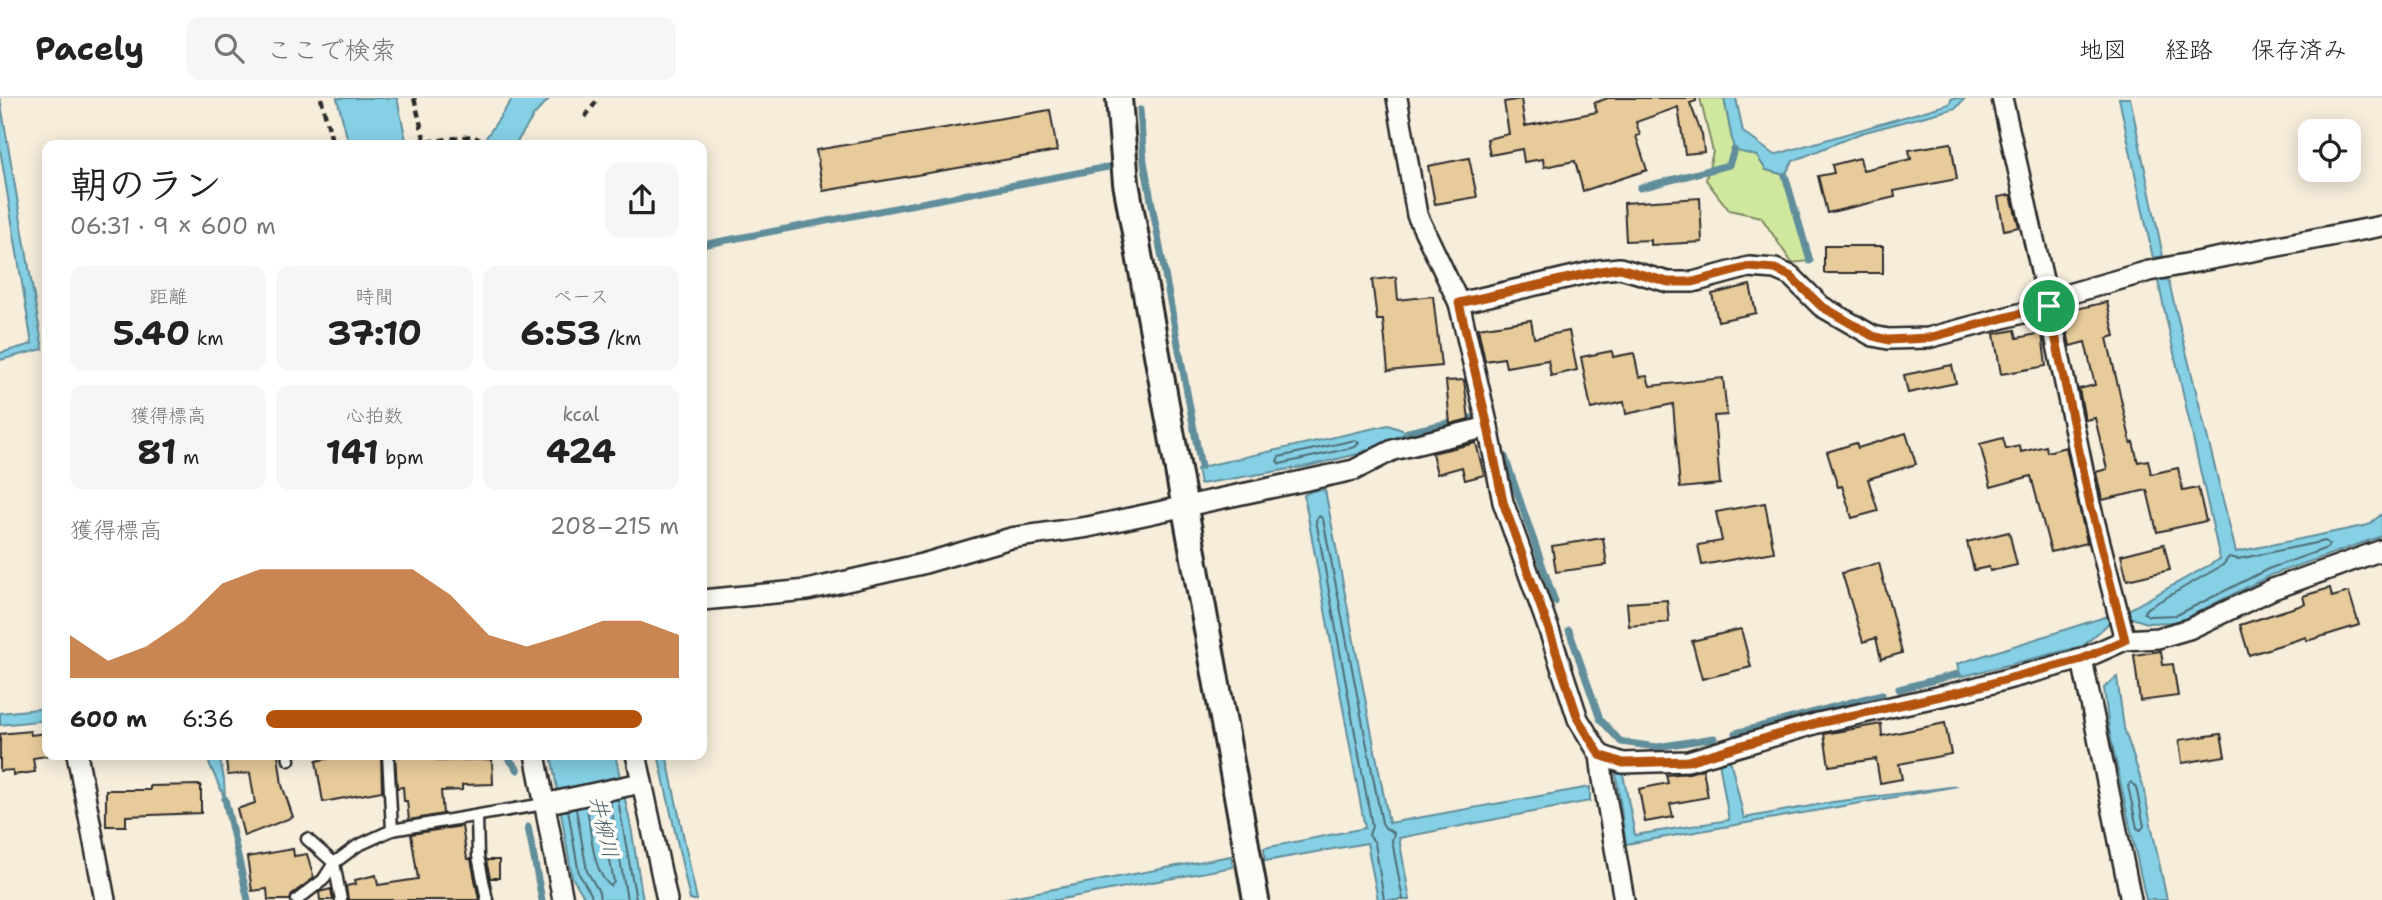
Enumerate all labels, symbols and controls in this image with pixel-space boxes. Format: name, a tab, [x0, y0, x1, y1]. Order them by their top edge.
search box	[186, 17, 676, 80]
text: Pacely	[35, 26, 144, 71]
icon: search	[210, 29, 248, 67]
text: ここで検索	[266, 32, 396, 67]
text: 地図	[2079, 34, 2127, 66]
text: 経路	[2165, 34, 2213, 66]
text: 保存済み	[2251, 34, 2347, 66]
map controls	[2298, 119, 2361, 182]
button: locate	[2298, 119, 2361, 182]
text: 朝のラン	[70, 159, 222, 210]
button: share	[605, 163, 679, 237]
text: 06:31 · 9 × 600 m	[70, 211, 276, 241]
pin	[2019, 276, 2079, 336]
text: 距離	[149, 284, 187, 309]
text: 時間	[355, 284, 394, 309]
text: ペース	[553, 284, 609, 309]
icon: arrive	[2030, 287, 2068, 325]
text: 5.40	[113, 309, 190, 356]
text: 37:10	[327, 309, 422, 356]
text: 6:53	[520, 309, 601, 356]
text: km	[190, 326, 224, 351]
text: /km	[601, 326, 641, 351]
text: kcal	[562, 402, 599, 427]
text: 獲得標高	[130, 403, 206, 428]
text: 心拍数	[346, 403, 403, 428]
text: 424	[546, 427, 616, 474]
text: 81	[137, 428, 177, 475]
text: 141	[325, 428, 379, 475]
text: m	[177, 445, 199, 470]
text: bpm	[379, 445, 424, 470]
text: 208–215 m	[550, 511, 679, 541]
text: 獲得標高	[70, 515, 162, 545]
text: 600 m	[70, 704, 147, 734]
text: 6:36	[182, 704, 234, 734]
water label: 井柳川	[583, 793, 625, 861]

